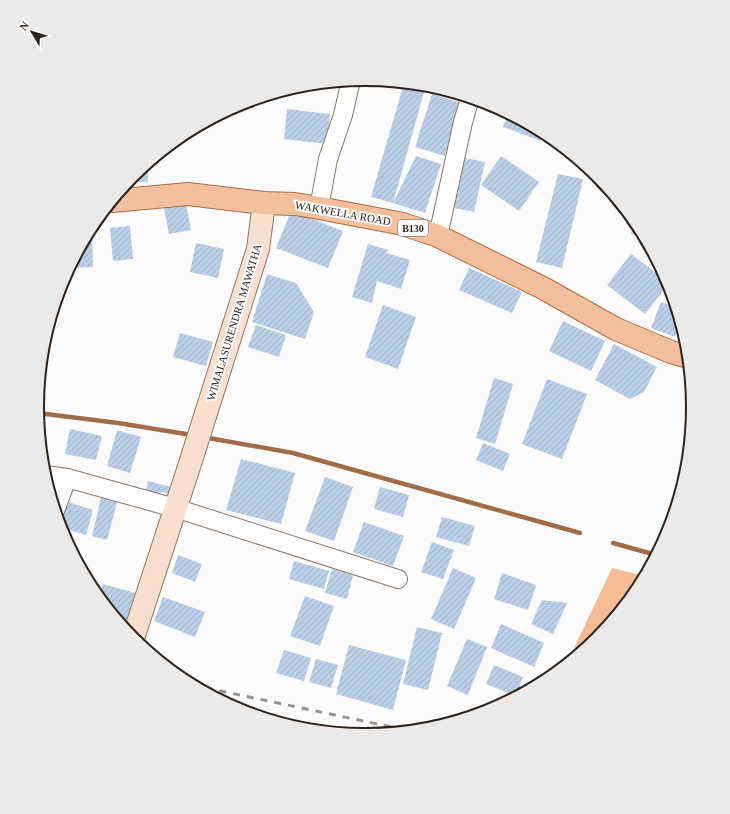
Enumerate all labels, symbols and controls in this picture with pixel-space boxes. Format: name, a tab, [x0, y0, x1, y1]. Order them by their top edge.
north arrow	[12, 12, 52, 52]
text: N	[17, 19, 31, 33]
street label: WAKWELLA ROAD	[294, 199, 392, 227]
road number: B130	[398, 220, 428, 236]
street label: WIMALASURENDRA MAWATHA	[204, 242, 264, 402]

